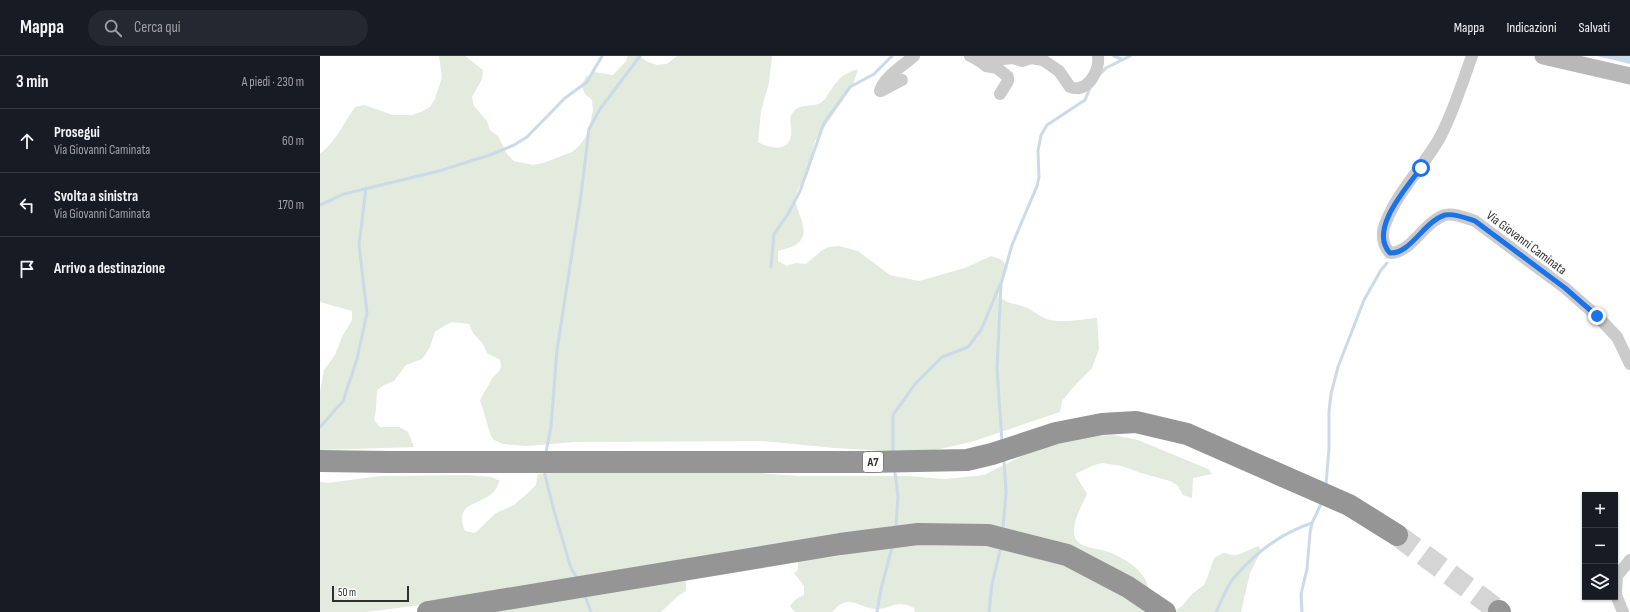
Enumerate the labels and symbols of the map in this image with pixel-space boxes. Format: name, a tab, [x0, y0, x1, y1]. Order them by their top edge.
route start	[1412, 159, 1430, 177]
street label: Via Giovanni Caminata	[1483, 207, 1570, 278]
route end	[1588, 307, 1606, 325]
road number: A7	[863, 452, 883, 472]
scale bar	[332, 584, 409, 603]

